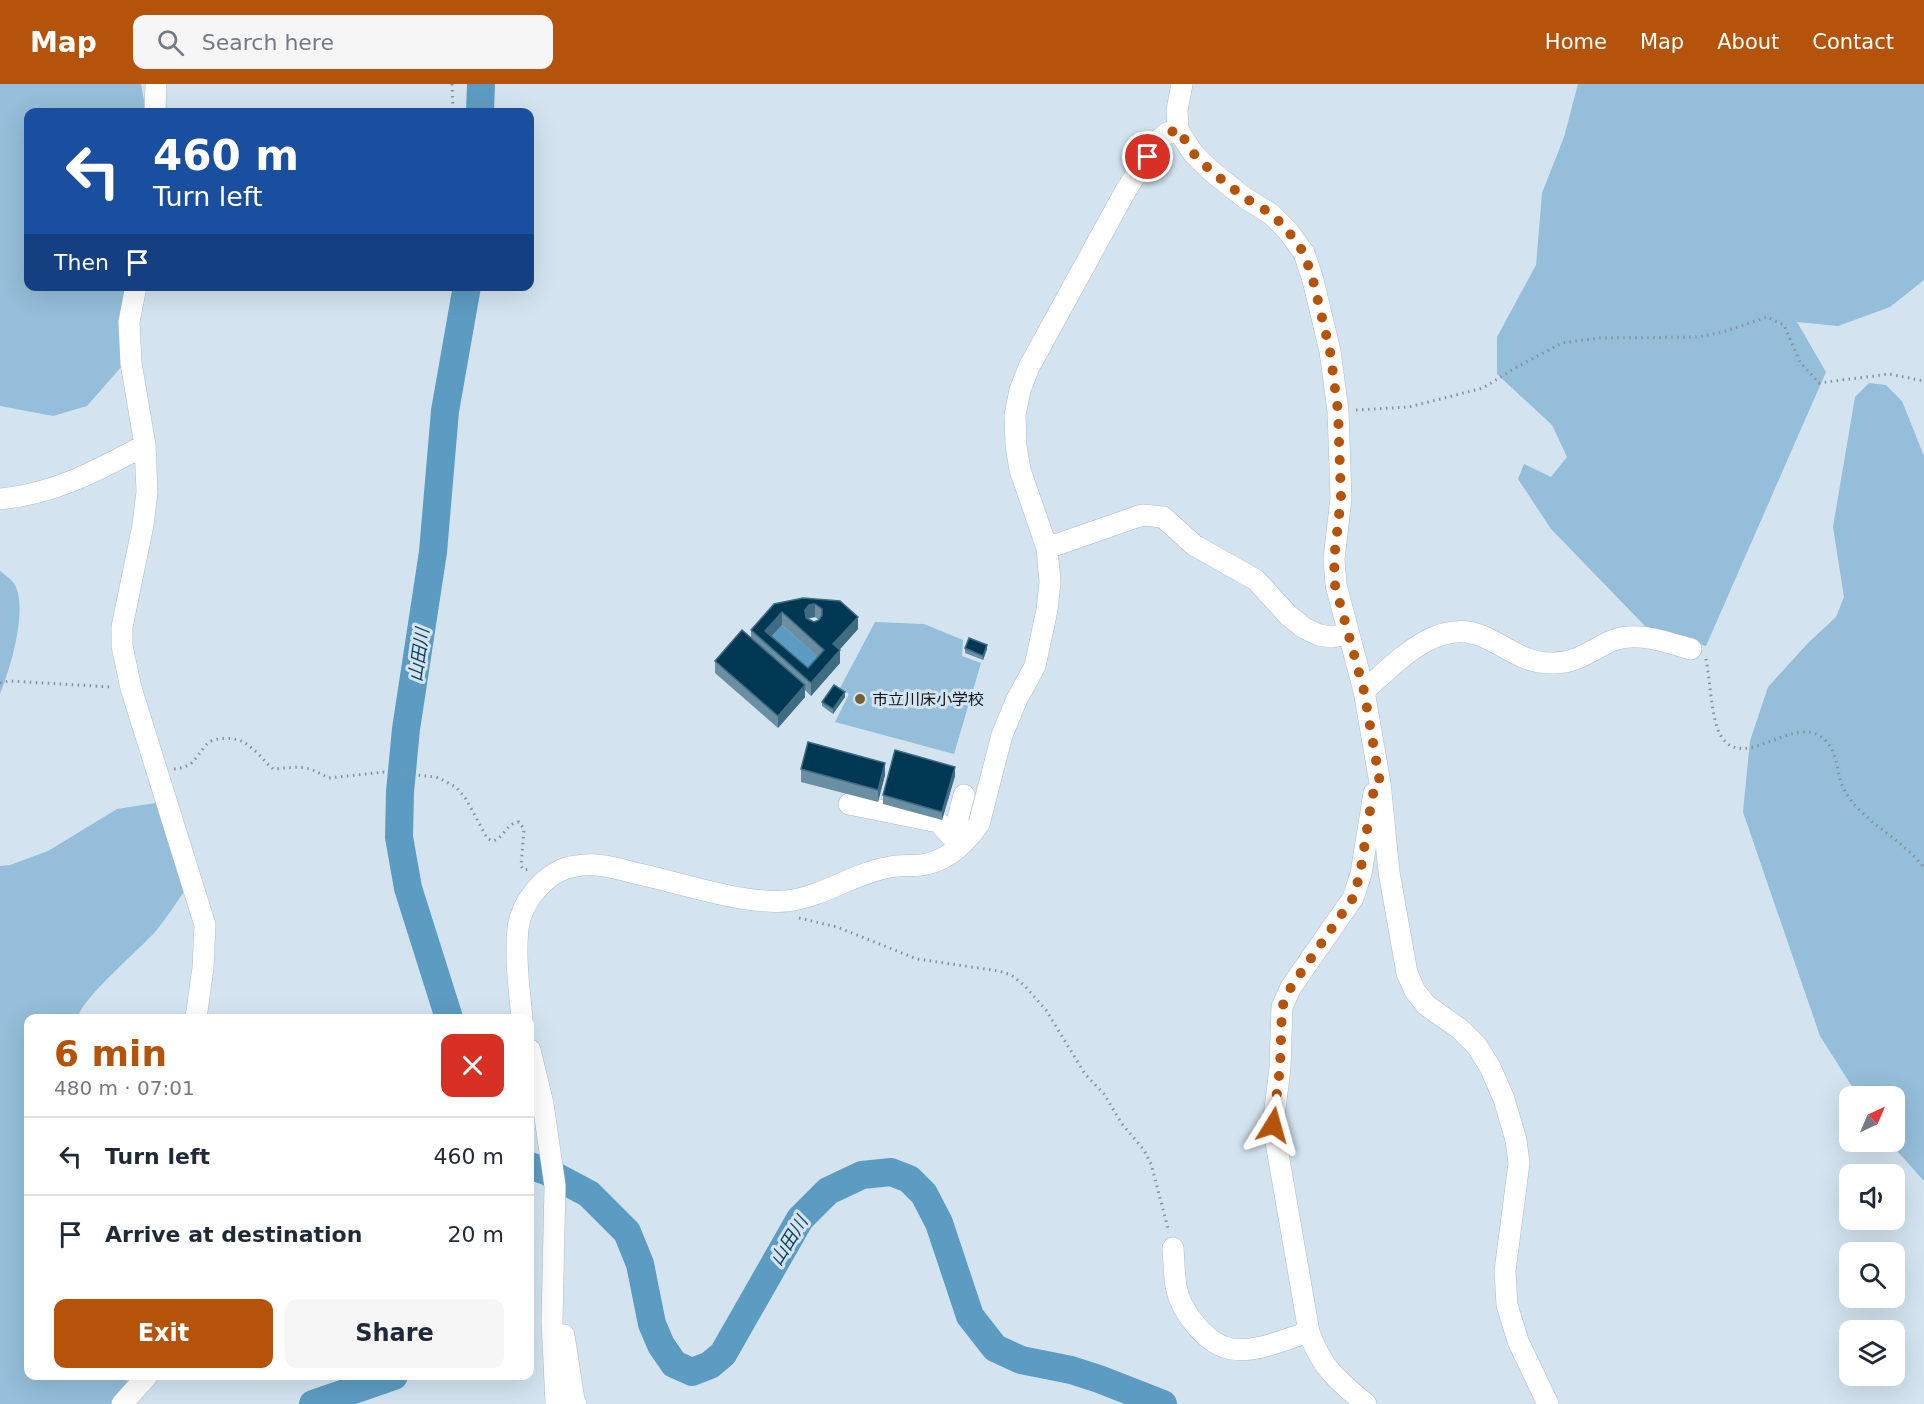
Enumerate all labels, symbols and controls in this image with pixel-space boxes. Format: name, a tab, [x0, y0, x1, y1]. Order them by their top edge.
search box	[133, 15, 553, 69]
text: Map	[30, 26, 97, 59]
icon: search	[154, 26, 187, 59]
text: Search here	[202, 30, 334, 55]
text: Home	[1545, 30, 1607, 54]
text: Map	[1640, 30, 1684, 54]
text: About	[1717, 30, 1779, 54]
text: Contact	[1812, 30, 1894, 54]
text: 460 m	[153, 131, 299, 180]
pin	[1122, 131, 1173, 182]
icon: left	[54, 132, 132, 210]
icon: arrive	[1131, 140, 1164, 173]
text: Turn left	[153, 181, 263, 212]
icon: arrive	[121, 246, 154, 279]
text: Then	[54, 250, 109, 275]
water label: 山田川	[404, 625, 433, 683]
place label: 市立川床小学校	[872, 690, 984, 709]
marker: 市立川床小学校	[853, 692, 867, 706]
text: 6 min	[54, 1033, 167, 1074]
button: close	[441, 1034, 504, 1097]
text: 480 m · 07:01	[54, 1076, 195, 1100]
north arrow	[1839, 1086, 1905, 1152]
map controls	[1839, 1086, 1905, 1386]
position arrow	[1241, 1093, 1305, 1157]
icon: left	[54, 1140, 87, 1173]
text: Turn left	[105, 1144, 210, 1169]
text: 460 m	[434, 1144, 504, 1169]
button: sound	[1839, 1164, 1905, 1230]
water label: 山田川	[765, 1211, 813, 1269]
icon: arrive	[54, 1218, 87, 1251]
text: Arrive at destination	[105, 1222, 362, 1247]
text: 20 m	[448, 1222, 504, 1247]
button: search	[1839, 1242, 1905, 1308]
button: Exit	[54, 1299, 273, 1368]
button: Share	[285, 1299, 504, 1368]
button: layers	[1839, 1320, 1905, 1386]

